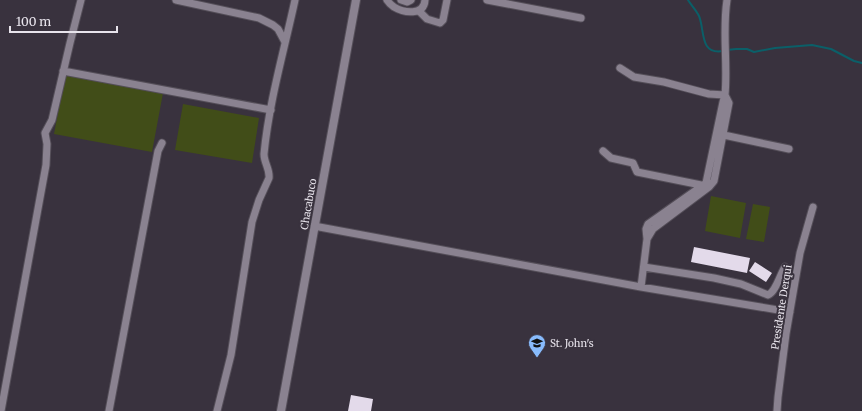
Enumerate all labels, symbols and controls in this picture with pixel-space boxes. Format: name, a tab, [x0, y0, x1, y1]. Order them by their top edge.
scale bar	[10, 8, 117, 34]
text: 100 m	[16, 14, 51, 29]
street label: Chacabuco	[298, 177, 319, 231]
street label: Presidente Derqui	[768, 264, 795, 350]
school or university icon: St. John's	[527, 333, 547, 358]
place label: St. John's	[550, 337, 594, 350]

